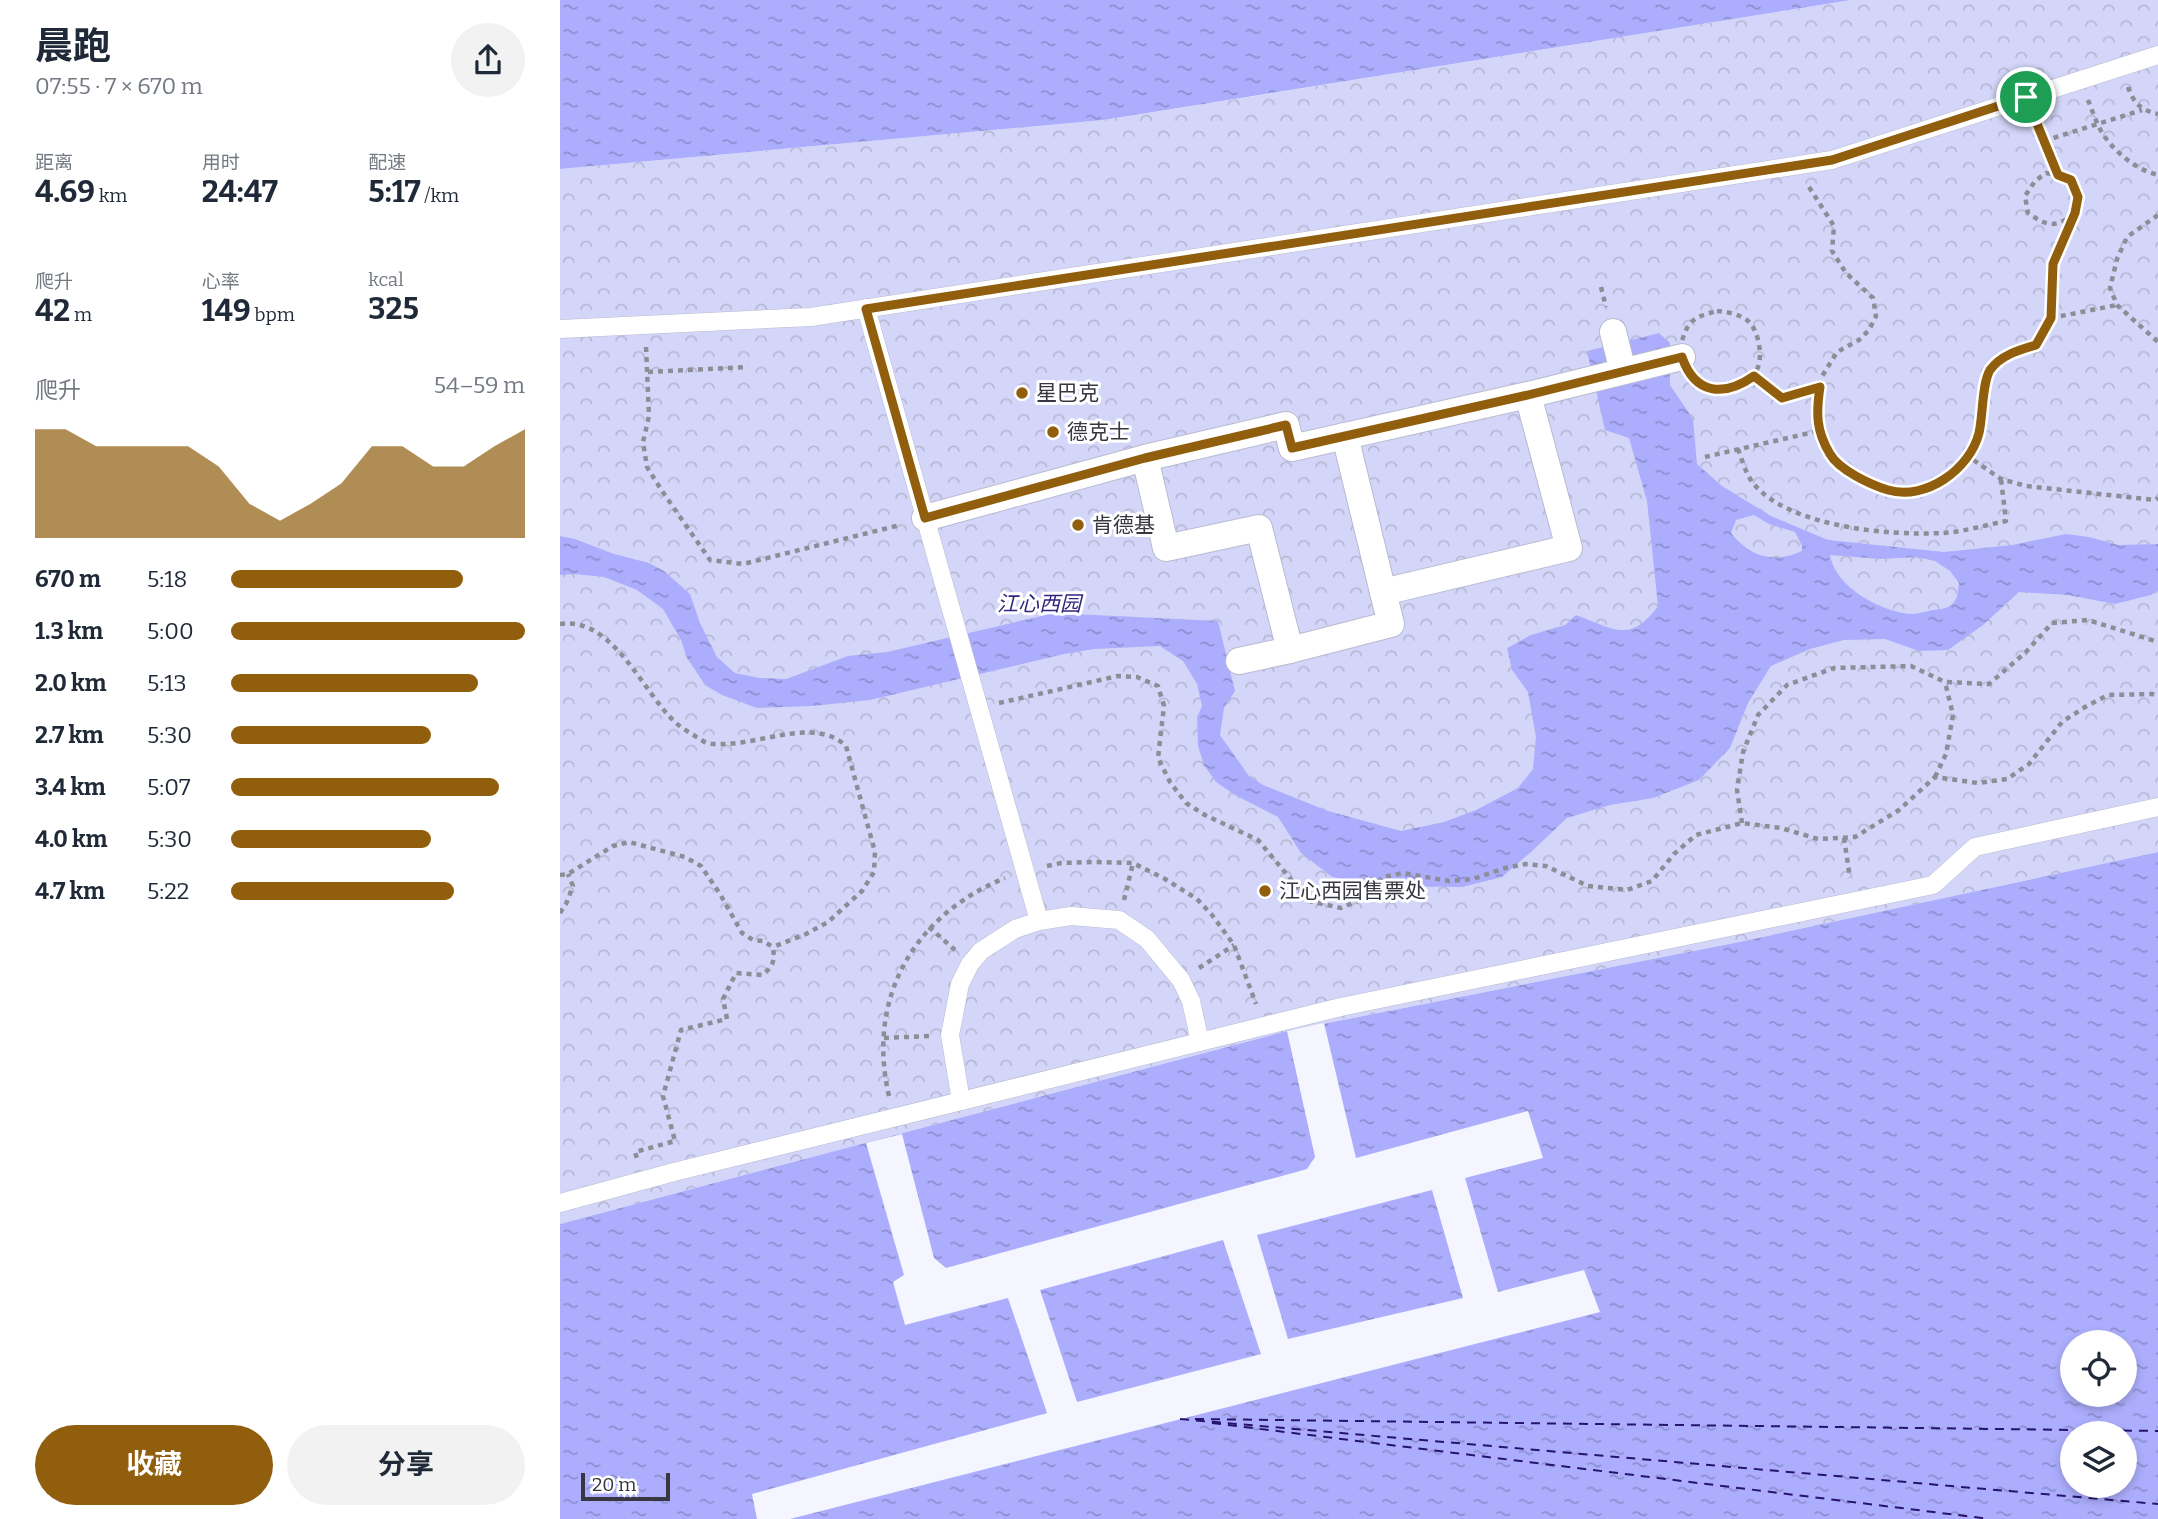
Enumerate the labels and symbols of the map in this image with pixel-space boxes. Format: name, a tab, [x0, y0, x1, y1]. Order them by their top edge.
pin	[1996, 67, 2056, 127]
place label: 星巴克	[1036, 380, 1099, 406]
marker: 星巴克	[1014, 385, 1030, 401]
place label: 德克士	[1067, 419, 1130, 445]
marker: 德克士	[1045, 424, 1061, 440]
place label: 肯德基	[1092, 512, 1155, 538]
marker: 肯德基	[1070, 517, 1086, 533]
park label: 江心西园	[997, 591, 1084, 617]
place label: 江心西园售票处	[1279, 878, 1426, 904]
marker: 江心西园售票处	[1257, 883, 1273, 899]
scale bar	[581, 1470, 670, 1502]

